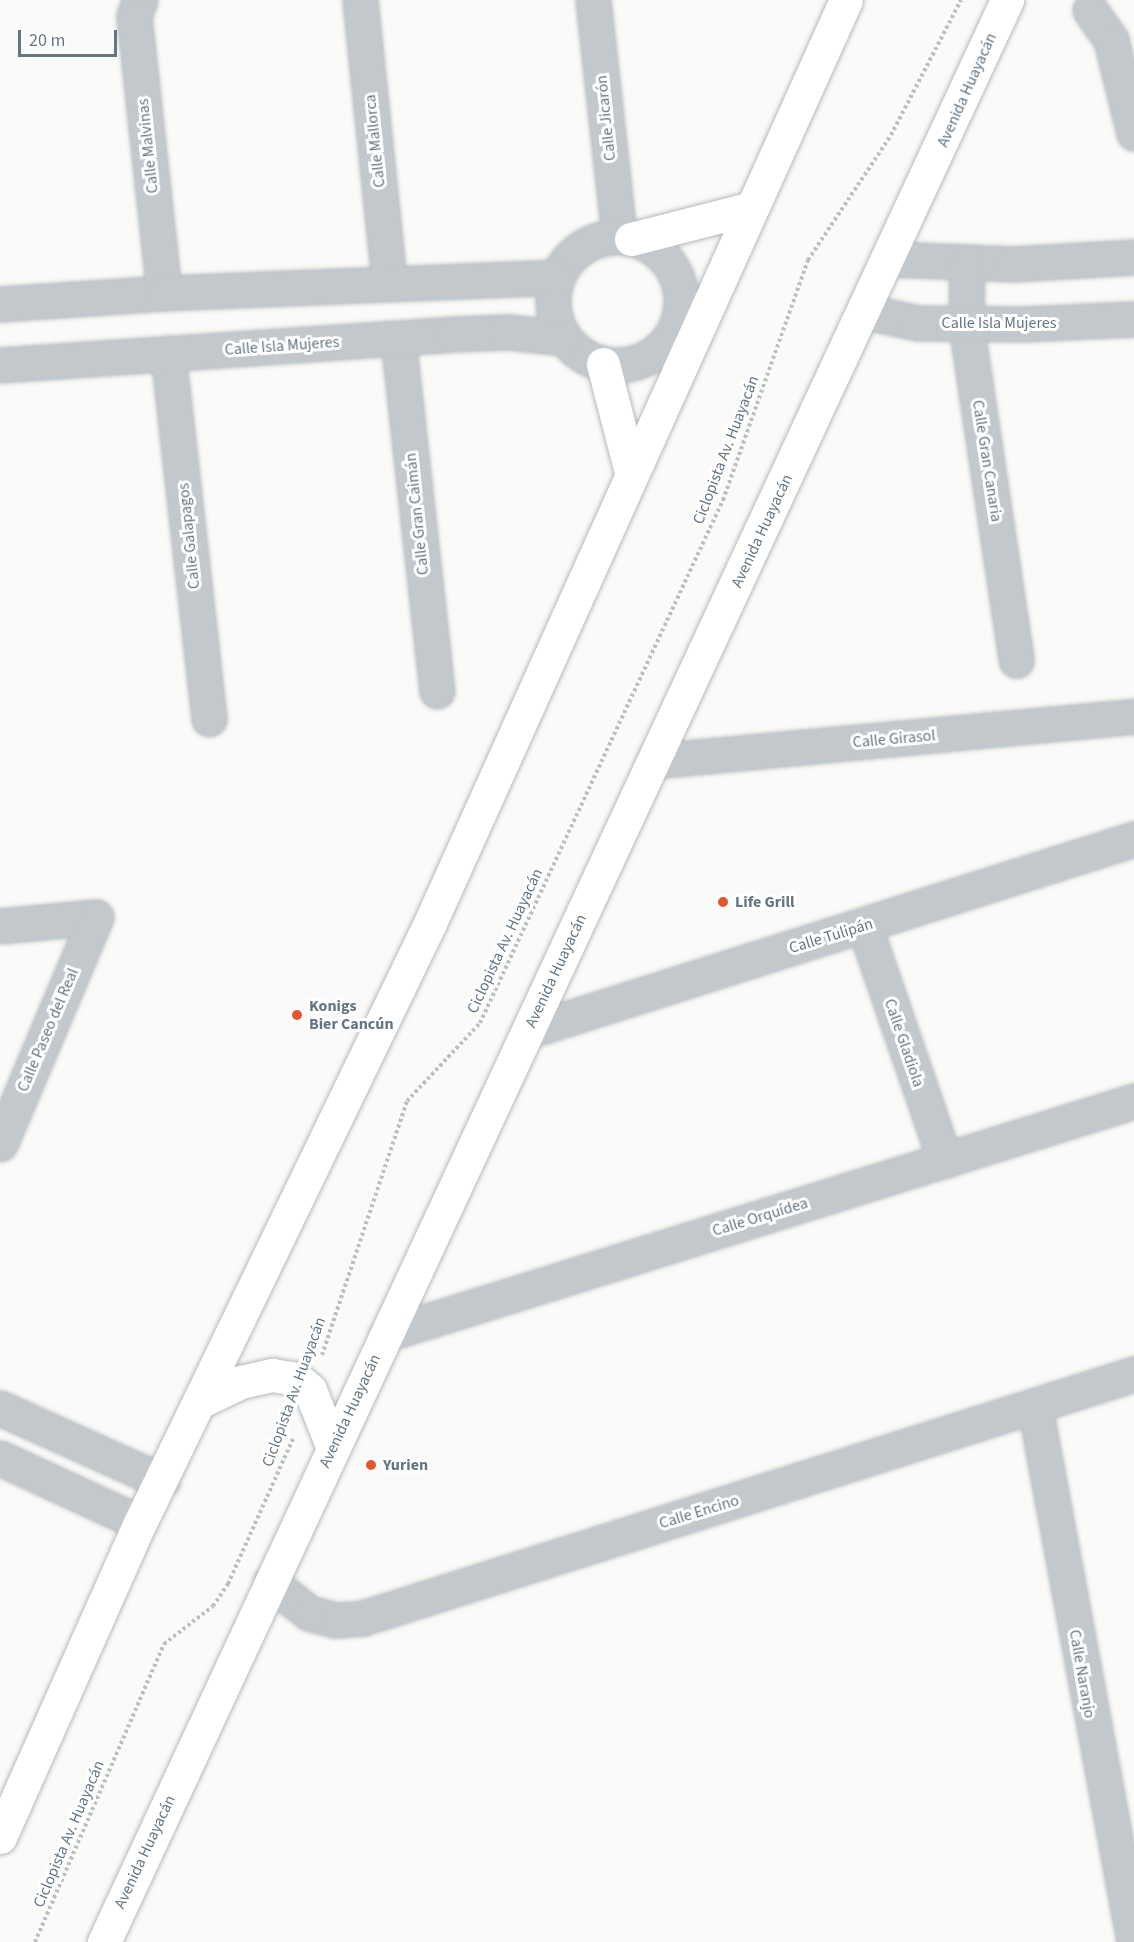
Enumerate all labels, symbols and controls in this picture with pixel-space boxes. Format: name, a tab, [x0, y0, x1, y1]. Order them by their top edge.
scale bar	[21, 18, 120, 56]
text: 20 m	[29, 28, 65, 53]
street label: Avenida Huayacán	[933, 30, 1001, 150]
street label: Calle Jicarón	[592, 74, 620, 162]
street label: Calle Mallorca	[361, 93, 389, 189]
street label: Calle Malvinas	[133, 98, 163, 194]
street label: Calle Isla Mujeres	[941, 313, 1057, 333]
street label: Calle Isla Mujeres	[224, 332, 340, 360]
street label: Ciclopista Av. Huayacán	[689, 373, 763, 527]
street label: Calle Gran Canaria	[968, 399, 1006, 523]
street label: Calle Gran Caimán	[401, 452, 433, 576]
street label: Avenida Huayacán	[727, 471, 797, 591]
street label: Calle Galapagos	[174, 482, 204, 590]
street label: Calle Girasol	[852, 726, 936, 752]
street label: Ciclopista Av. Huayacán	[463, 865, 547, 1017]
place label: Life Grill	[735, 892, 795, 912]
marker: Life Grill	[716, 895, 730, 909]
street label: Avenida Huayacán	[521, 911, 591, 1031]
street label: Calle Tulipán	[787, 914, 875, 958]
street label: Calle Paseo del Real	[13, 965, 83, 1095]
place label: Konigs Bier Cancún	[309, 996, 394, 1034]
street label: Calle Gladiola	[880, 996, 928, 1090]
marker: Konigs Bier Cancún	[290, 1008, 304, 1022]
street label: Calle Orquídea	[710, 1193, 810, 1241]
street label: Ciclopista Av. Huayacán	[258, 1315, 330, 1469]
street label: Avenida Huayacán	[315, 1351, 385, 1471]
place label: Yurien	[383, 1455, 428, 1475]
marker: Yurien	[364, 1458, 378, 1472]
street label: Calle Encino	[657, 1491, 741, 1533]
street label: Calle Naranjo	[1065, 1628, 1099, 1720]
street label: Ciclopista Av. Huayacán	[29, 1758, 109, 1910]
street label: Avenida Huayacán	[110, 1792, 180, 1912]

